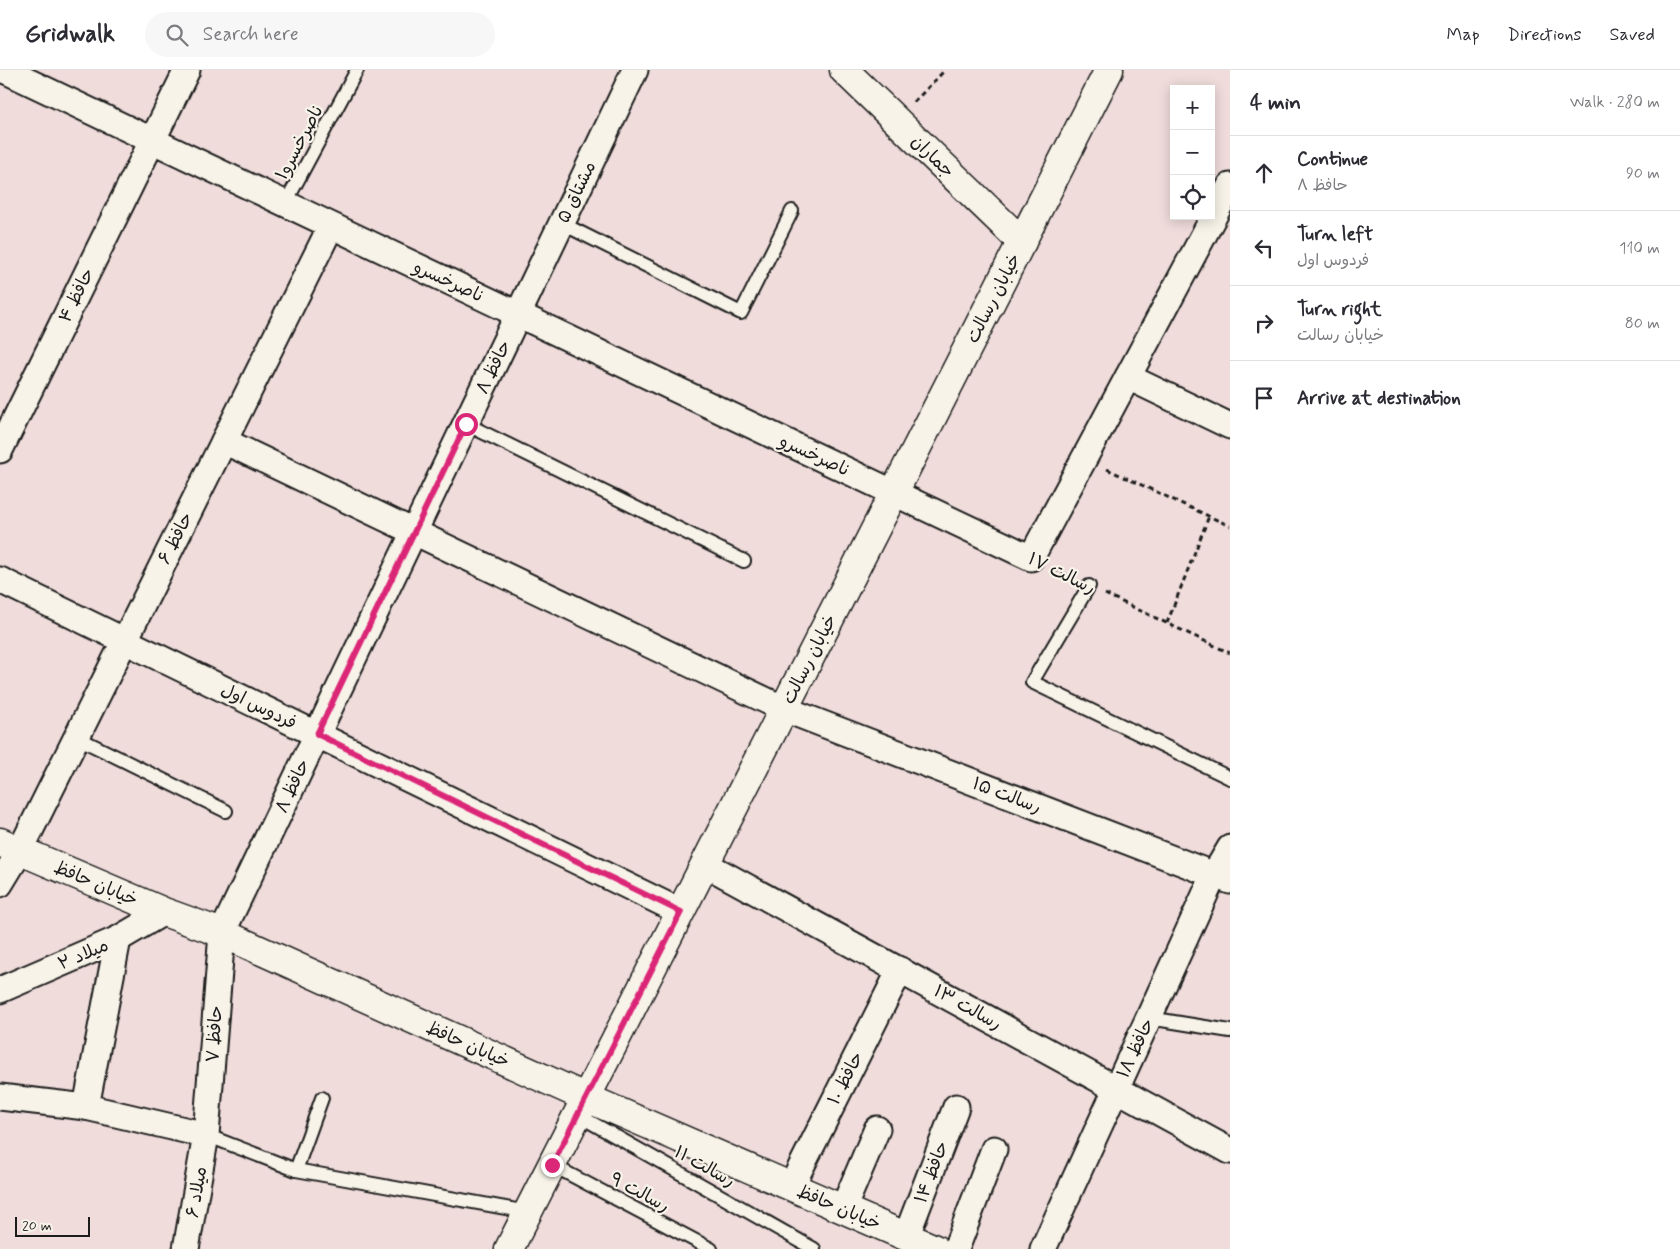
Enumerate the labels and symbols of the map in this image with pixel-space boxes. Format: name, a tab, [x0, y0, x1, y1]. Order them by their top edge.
street label: ناصرخسرو۱	[270, 101, 330, 184]
street label: جماران	[905, 130, 959, 183]
street label: مشتاق ۵	[552, 157, 602, 227]
street label: خیابان رسالت	[961, 249, 1027, 347]
street label: ناصرخسرو	[408, 255, 488, 309]
street label: حافظ ۴	[53, 264, 100, 327]
street label: حافظ ۸	[471, 337, 517, 398]
route start	[455, 413, 478, 436]
street label: ناصرخسرو	[774, 429, 854, 483]
street label: حافظ ۶	[153, 508, 199, 569]
street label: رسالت ۱۷	[1024, 547, 1099, 601]
street label: خیابان رسالت	[777, 610, 843, 708]
street label: فردوس اول	[217, 678, 300, 736]
street label: حافظ ۸	[270, 756, 316, 817]
street label: رسالت ۱۵	[969, 772, 1045, 820]
street label: خیابان حافظ	[50, 855, 141, 912]
street label: میلاد ۲	[54, 934, 112, 976]
street label: رسالت ۱۳	[929, 979, 1006, 1036]
street label: حافظ ۷	[201, 1005, 229, 1063]
street label: حافظ ۱۸	[1112, 1015, 1160, 1082]
street label: خیابان حافظ	[422, 1016, 513, 1074]
street label: حافظ ۱۰	[822, 1048, 869, 1109]
street label: حافظ ۱۴	[909, 1138, 955, 1207]
street label: رسالت ۱۱	[670, 1140, 739, 1193]
route end	[541, 1154, 564, 1177]
street label: میلاد ۶	[181, 1165, 213, 1220]
street label: رسالت ۹	[605, 1167, 674, 1219]
street label: خیابان حافظ	[793, 1179, 884, 1236]
scale bar	[15, 1214, 90, 1237]

